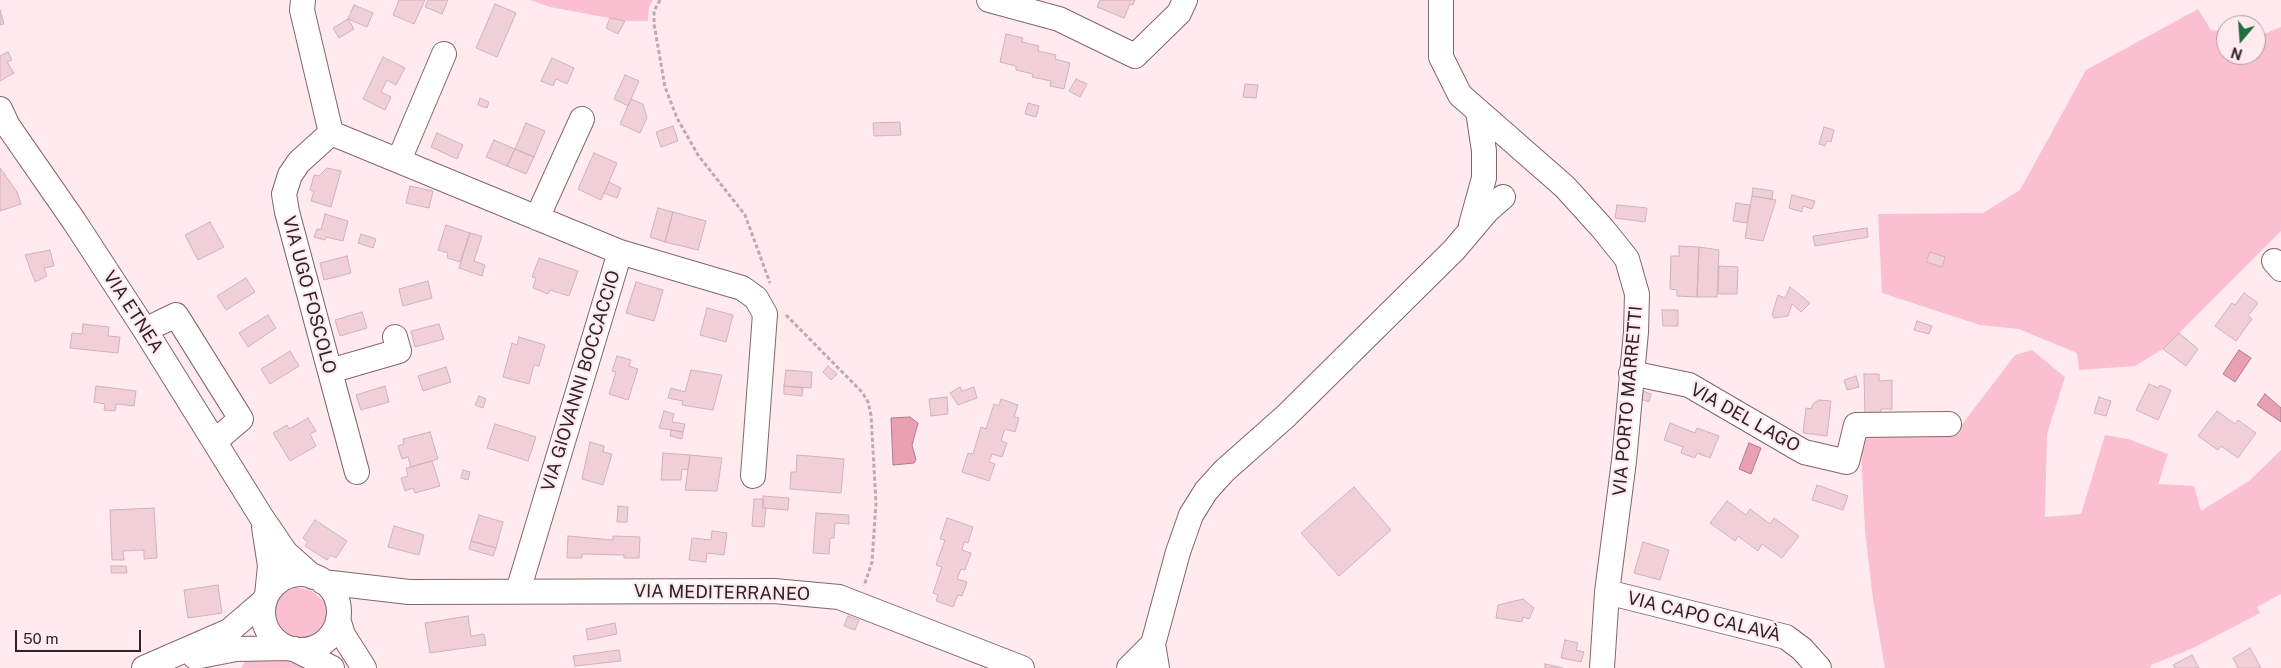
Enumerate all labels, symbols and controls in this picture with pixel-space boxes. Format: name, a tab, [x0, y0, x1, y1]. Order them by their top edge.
north arrow	[2216, 15, 2266, 65]
text: N	[2229, 44, 2244, 63]
street label: VIA UGO FOSCOLO	[278, 214, 340, 376]
street label: VIA ETNEA	[98, 267, 168, 357]
street label: VIA GIOVANNI BOCCACCIO	[537, 268, 625, 494]
street label: VIA PORTO MARRETTI	[1609, 305, 1647, 497]
street label: VIA DEL LAGO	[1686, 379, 1804, 457]
street label: VIA MEDITERRANEO	[634, 581, 810, 605]
street label: VIA CAPO CALAVÀ	[1625, 587, 1783, 647]
scale bar	[18, 620, 144, 652]
text: 50 m	[23, 630, 58, 647]

